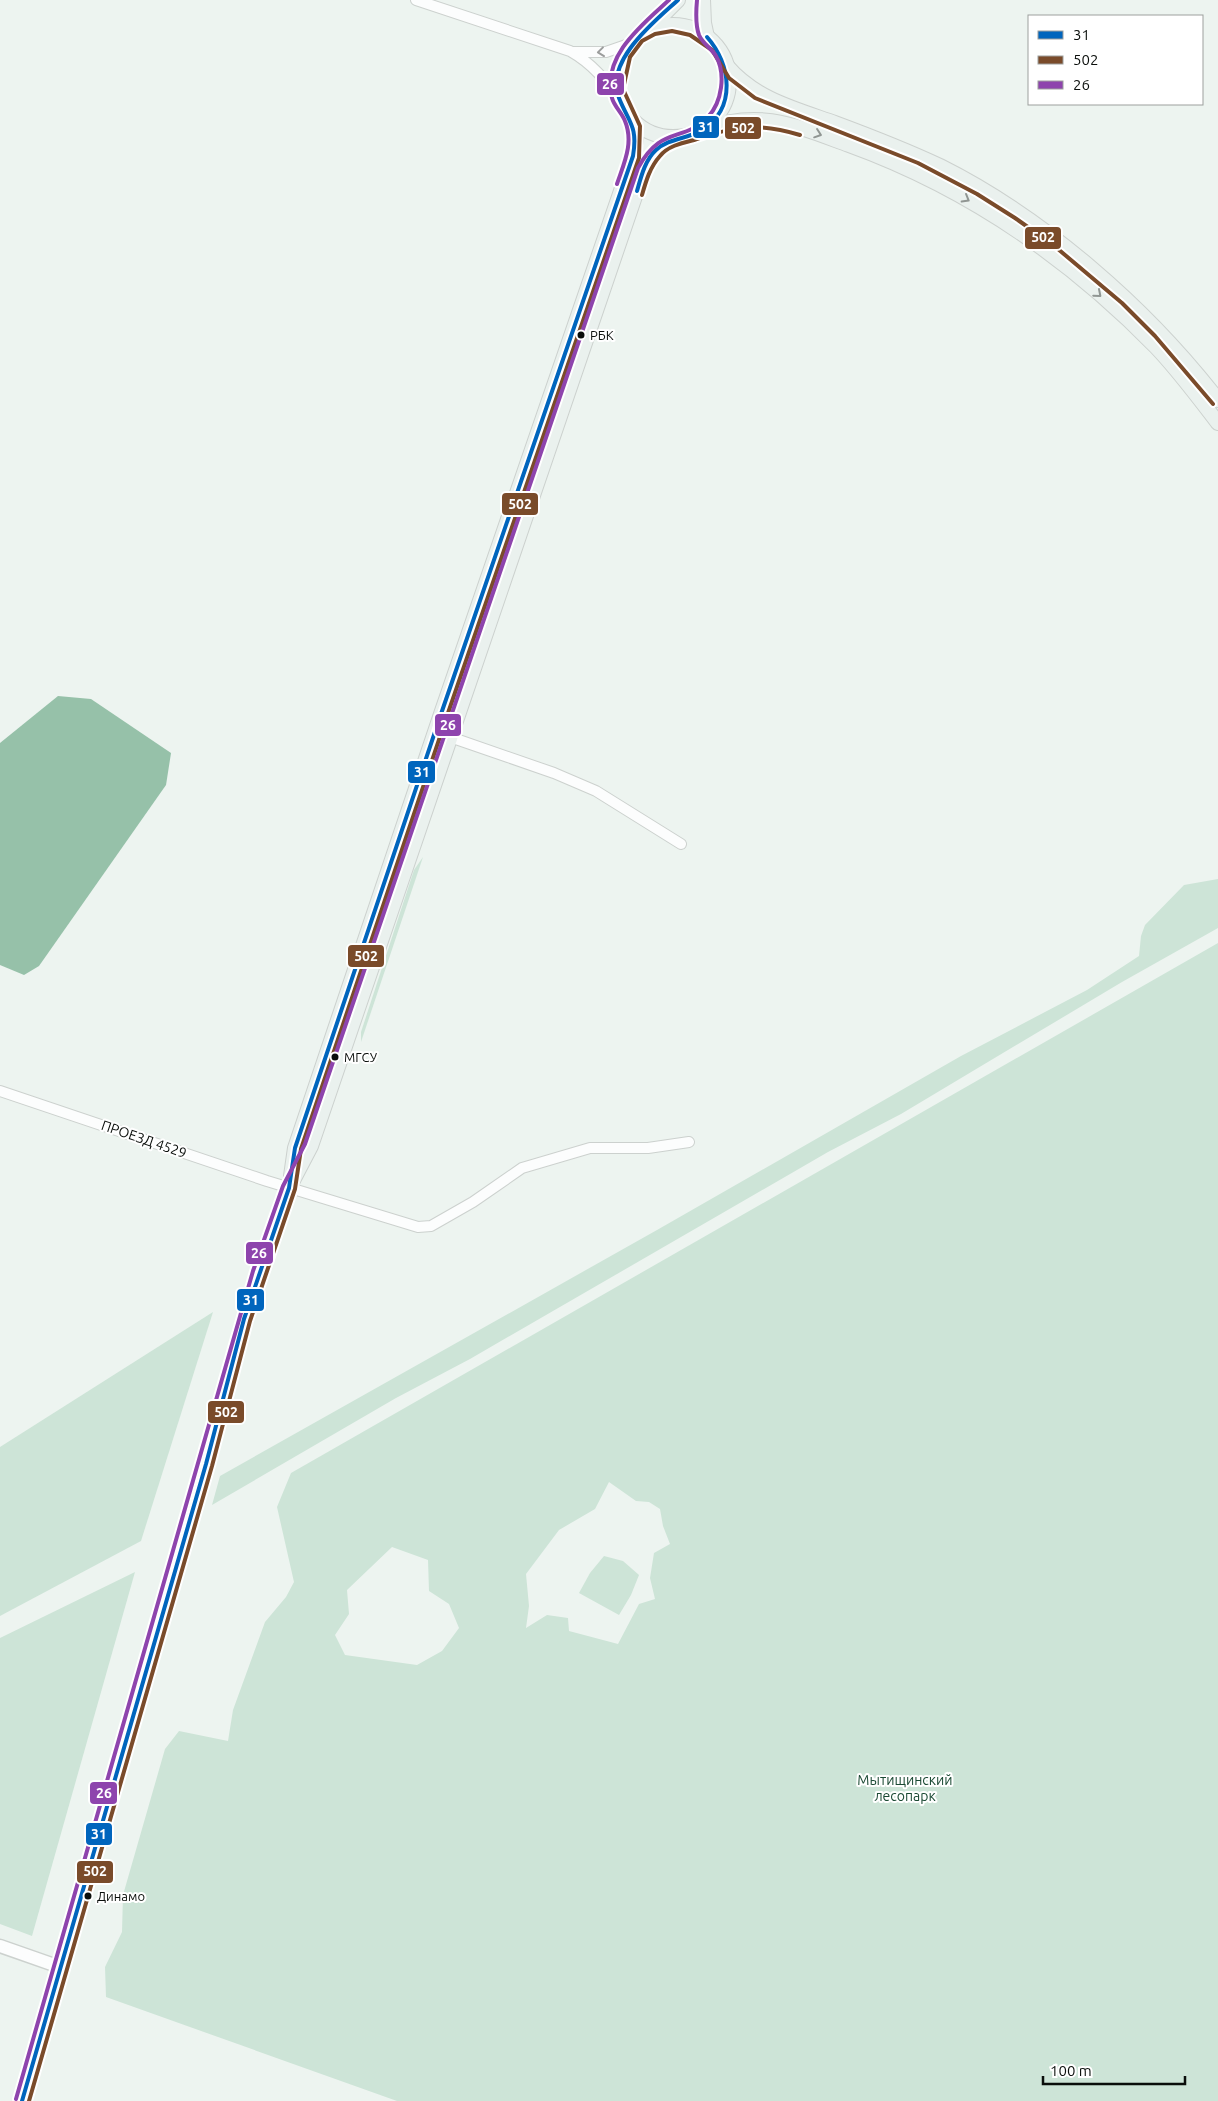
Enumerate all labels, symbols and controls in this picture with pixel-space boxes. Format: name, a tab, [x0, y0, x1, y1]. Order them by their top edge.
legend	[1028, 15, 1203, 105]
text: 31	[1073, 26, 1090, 43]
one-way arrow	[597, 46, 605, 57]
text: 502	[1073, 51, 1098, 68]
line badge: 26	[596, 72, 625, 96]
text: 26	[602, 76, 618, 92]
text: 26	[1073, 76, 1090, 93]
line badge: 31	[692, 115, 720, 139]
line badge: 502	[724, 116, 762, 140]
text: 31	[698, 119, 714, 135]
text: 502	[731, 120, 755, 136]
one-way arrow	[813, 128, 822, 138]
one-way arrow	[961, 193, 970, 203]
line badge: 502	[1024, 226, 1062, 250]
text: 502	[1031, 229, 1055, 245]
one-way arrow	[1093, 288, 1102, 297]
place label: РБК	[590, 328, 614, 342]
marker: РБК	[576, 330, 586, 340]
line badge: 502	[501, 492, 539, 516]
text: 502	[508, 496, 532, 512]
line badge: 26	[434, 713, 462, 737]
text: 26	[440, 717, 456, 733]
line badge: 31	[407, 760, 436, 784]
text: 31	[414, 764, 430, 780]
line badge: 502	[347, 944, 385, 968]
text: 502	[354, 948, 378, 964]
place label: МГСУ	[344, 1050, 378, 1064]
marker: МГСУ	[330, 1052, 340, 1062]
street label: ПРОЕЗД 4529	[99, 1117, 189, 1161]
line badge: 26	[245, 1241, 274, 1265]
text: 26	[251, 1245, 267, 1261]
line badge: 31	[236, 1288, 265, 1312]
text: 31	[243, 1292, 259, 1308]
line badge: 502	[207, 1400, 245, 1424]
text: 502	[214, 1404, 238, 1420]
park label: Мытищинский лесопарк	[857, 1772, 953, 1804]
line badge: 26	[89, 1781, 118, 1805]
text: 26	[96, 1785, 112, 1801]
line badge: 31	[85, 1822, 113, 1846]
text: 31	[91, 1826, 107, 1842]
line badge: 502	[76, 1860, 114, 1884]
text: 502	[83, 1863, 107, 1879]
place label: Динамо	[97, 1889, 145, 1903]
marker: Динамо	[83, 1891, 93, 1901]
scale bar	[1043, 2054, 1186, 2086]
text: 100 m	[1050, 2062, 1092, 2079]

